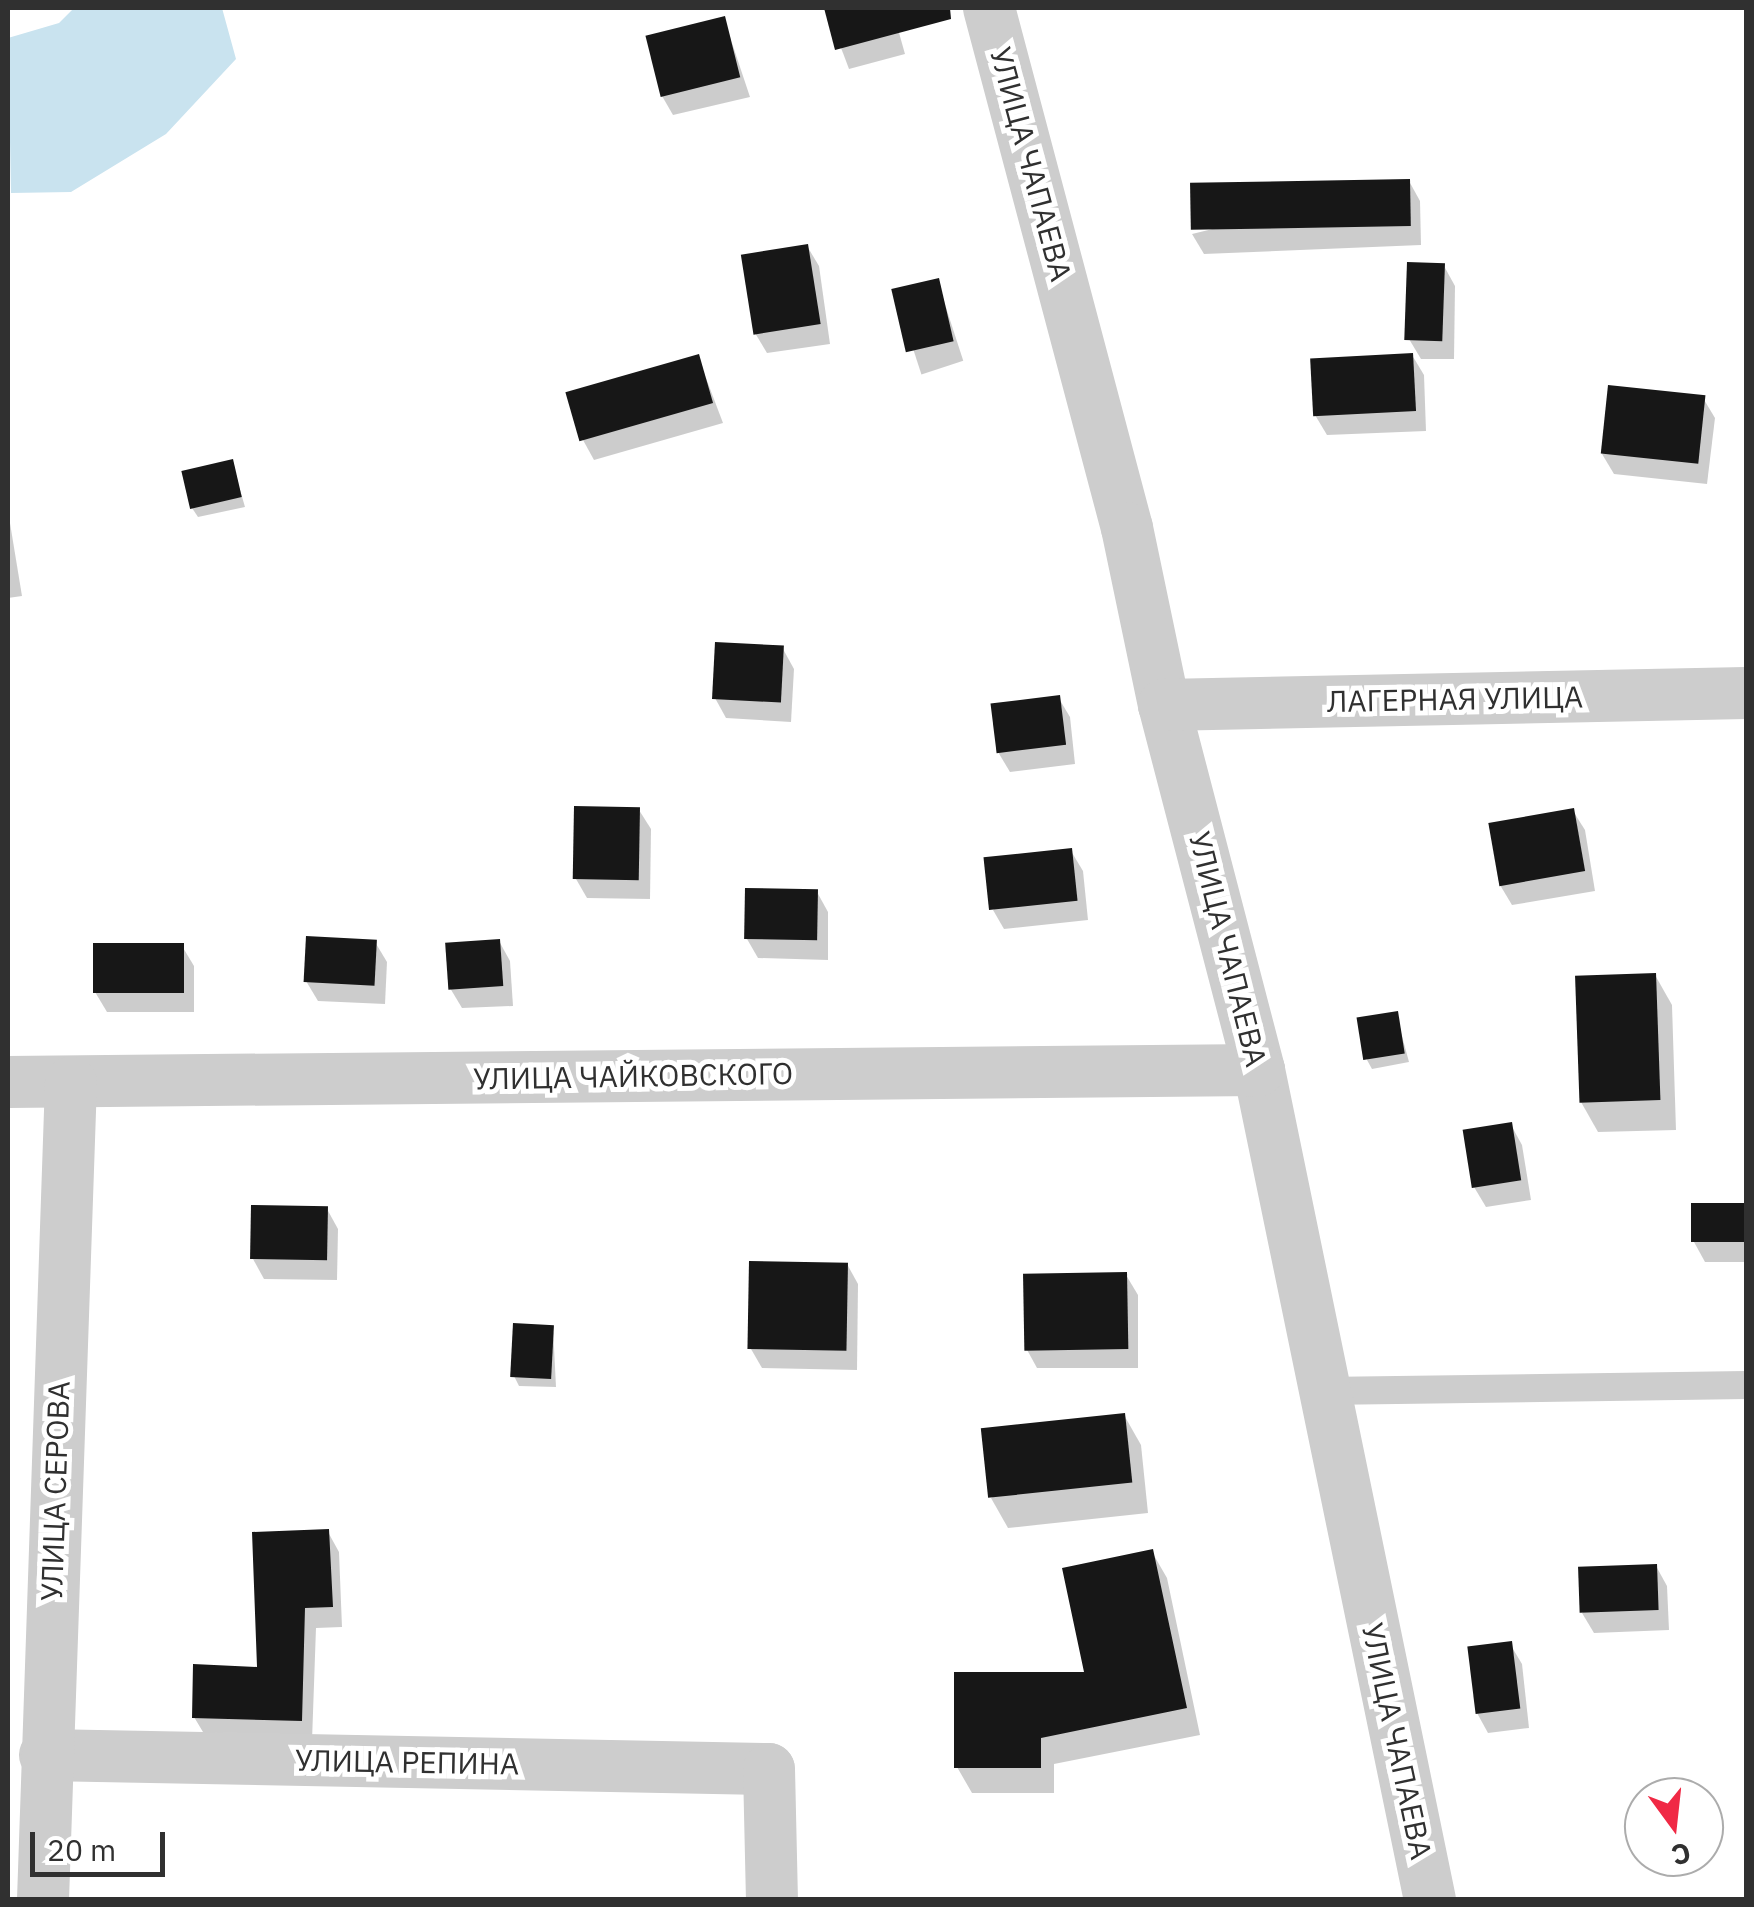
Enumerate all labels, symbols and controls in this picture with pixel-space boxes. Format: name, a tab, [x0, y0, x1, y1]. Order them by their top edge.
street label: УЛИЦА ЧАПАЕВА	[982, 43, 1080, 285]
street label: ЛАГЕРНАЯ УЛИЦА	[1327, 679, 1583, 719]
street label: УЛИЦА ЧАПАЕВА	[1181, 828, 1275, 1070]
street label: УЛИЦА ЧАЙКОВСКОГО	[473, 1055, 793, 1097]
street label: УЛИЦА СЕРОВА	[33, 1380, 77, 1602]
street label: УЛИЦА ЧАПАЕВА	[1354, 1619, 1440, 1863]
street label: УЛИЦА РЕПИНА	[295, 1742, 519, 1782]
north arrow	[1624, 1777, 1724, 1877]
scale bar	[35, 1812, 170, 1874]
text: 20 m	[47, 1830, 116, 1869]
text: С	[1668, 1834, 1695, 1875]

